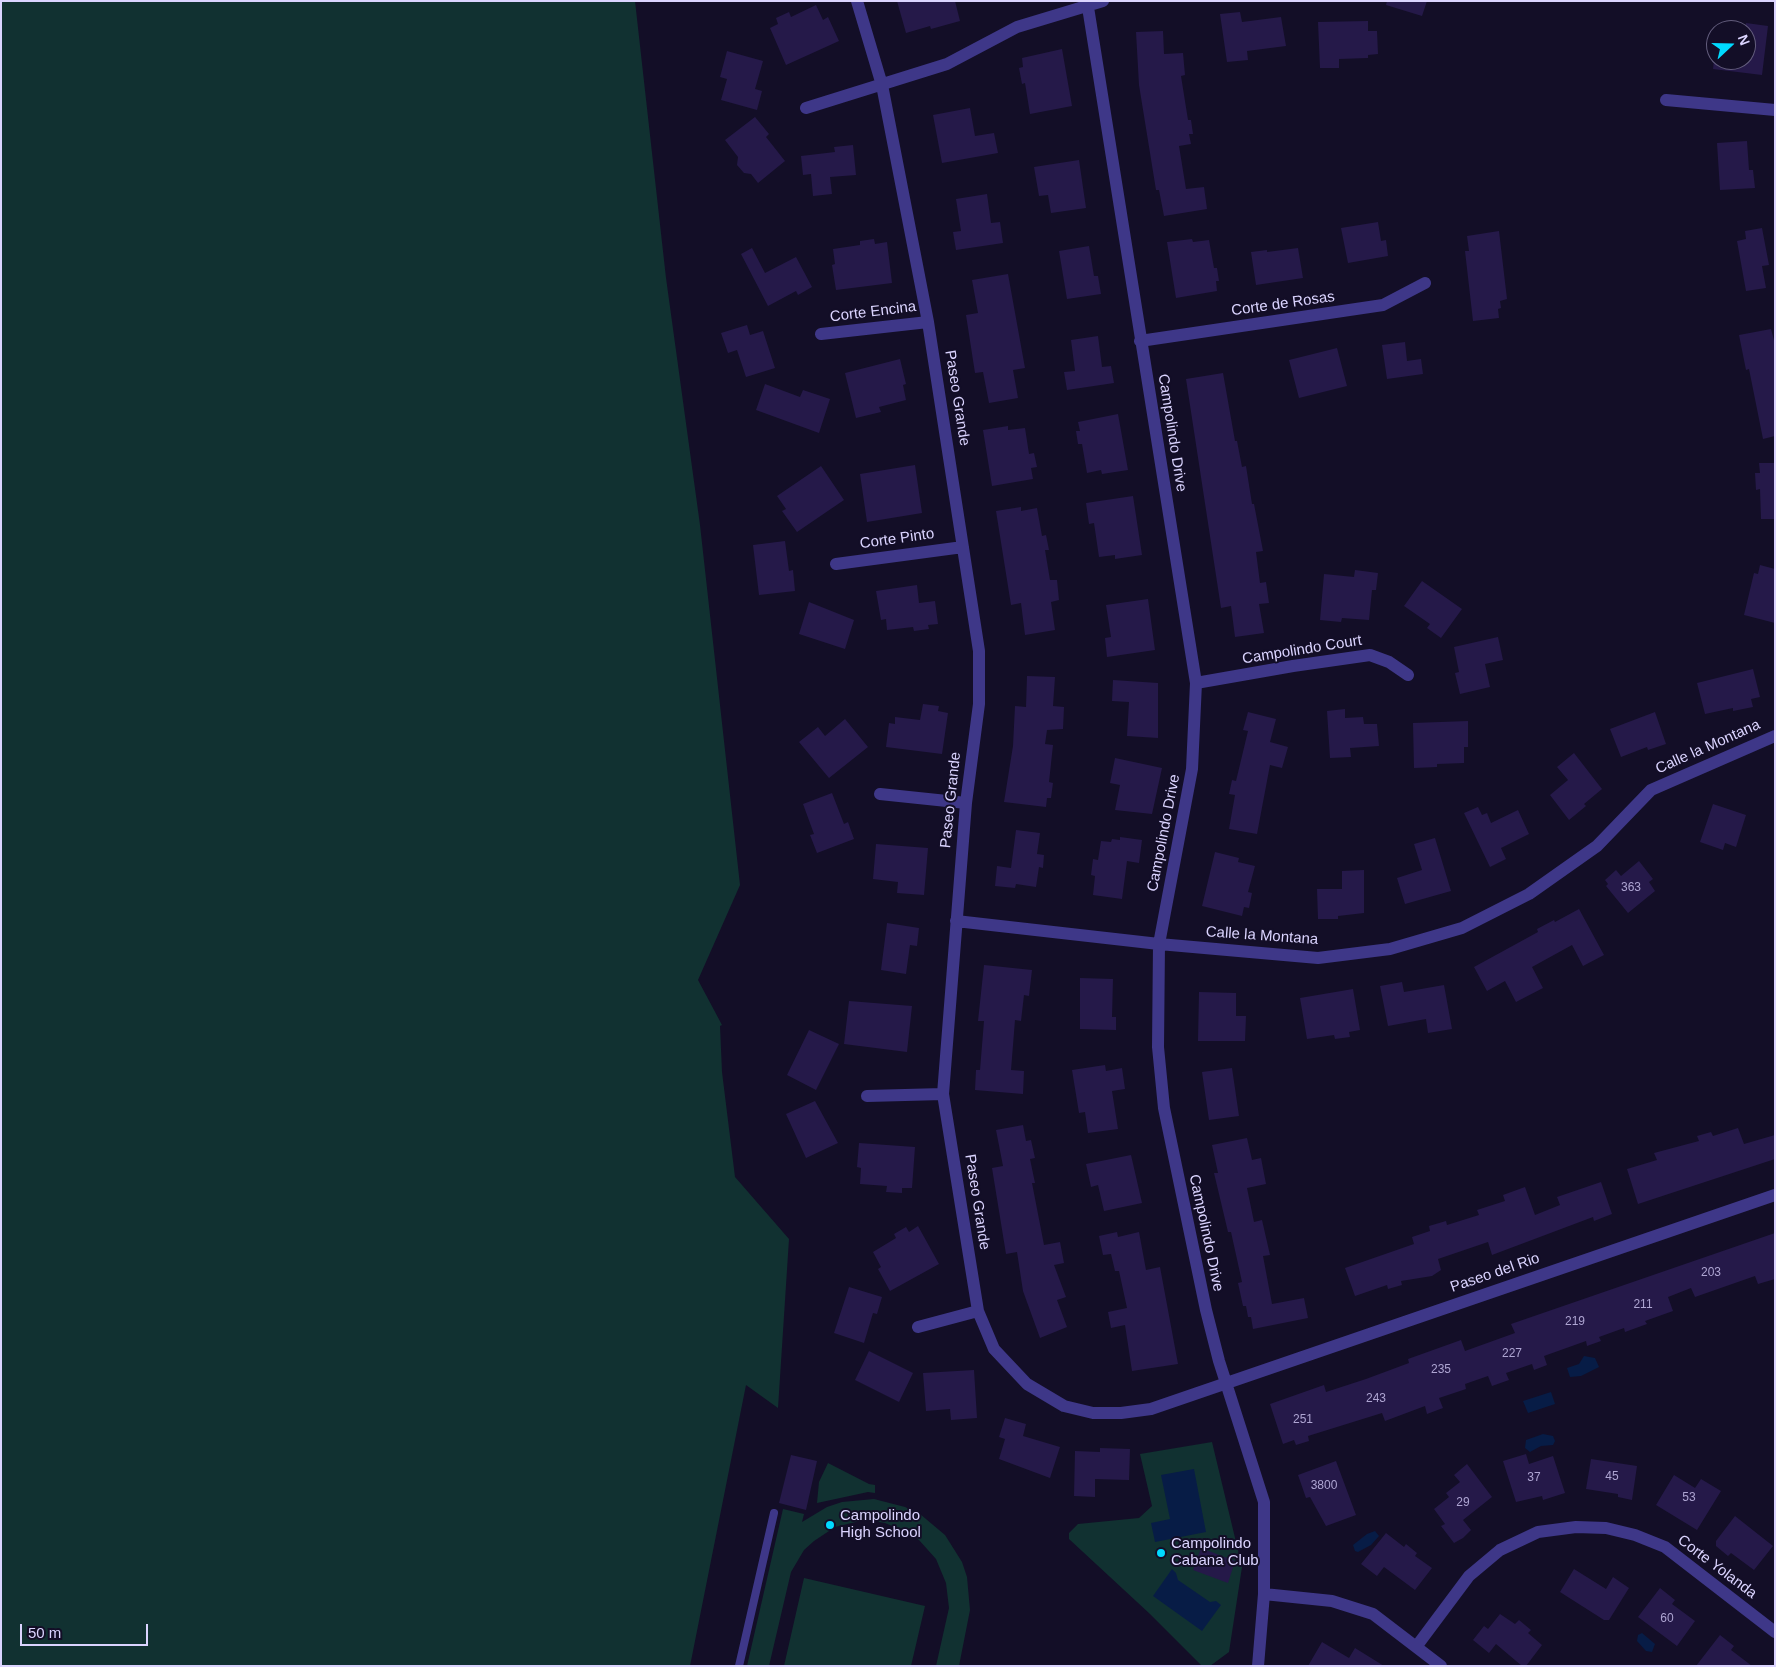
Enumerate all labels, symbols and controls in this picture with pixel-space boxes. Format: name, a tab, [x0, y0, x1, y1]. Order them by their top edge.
north arrow	[1706, 20, 1756, 70]
text: N	[1735, 32, 1753, 48]
street label: Corte de Rosas	[1230, 288, 1336, 320]
street label: Corte Encina	[829, 298, 917, 326]
street label: Paseo Grande	[941, 349, 973, 447]
street label: Campolindo Drive	[1154, 373, 1190, 493]
street label: Corte Pinto	[859, 525, 935, 553]
street label: Campolindo Court	[1241, 632, 1363, 668]
street label: Calle la Montana	[1653, 716, 1763, 778]
street label: Paseo Grande	[937, 751, 965, 849]
street label: Campolindo Drive	[1144, 773, 1184, 893]
house number: 363	[1621, 881, 1641, 895]
street label: Calle la Montana	[1205, 923, 1319, 949]
street label: Paseo Grande	[961, 1153, 993, 1251]
street label: Campolindo Drive	[1185, 1173, 1227, 1293]
street label: Paseo del Rio	[1448, 1249, 1542, 1297]
house number: 203	[1701, 1266, 1721, 1280]
house number: 211	[1633, 1298, 1653, 1312]
house number: 219	[1565, 1315, 1585, 1329]
house number: 227	[1502, 1347, 1522, 1361]
house number: 235	[1431, 1363, 1451, 1377]
house number: 243	[1366, 1392, 1386, 1406]
house number: 251	[1293, 1413, 1313, 1427]
house number: 45	[1605, 1470, 1619, 1484]
house number: 37	[1527, 1471, 1541, 1485]
house number: 3800	[1311, 1479, 1337, 1493]
house number: 53	[1682, 1491, 1696, 1505]
house number: 29	[1456, 1496, 1470, 1510]
place label: Campolindo High School	[840, 1507, 921, 1542]
marker: Campolindo High School	[824, 1519, 836, 1531]
street label: Corte Yolanda	[1674, 1531, 1760, 1603]
place label: Campolindo Cabana Club	[1171, 1535, 1259, 1570]
marker: Campolindo Cabana Club	[1155, 1547, 1167, 1559]
house number: 60	[1660, 1612, 1674, 1626]
scale bar	[22, 1614, 150, 1646]
text: 50 m	[28, 1624, 61, 1641]

